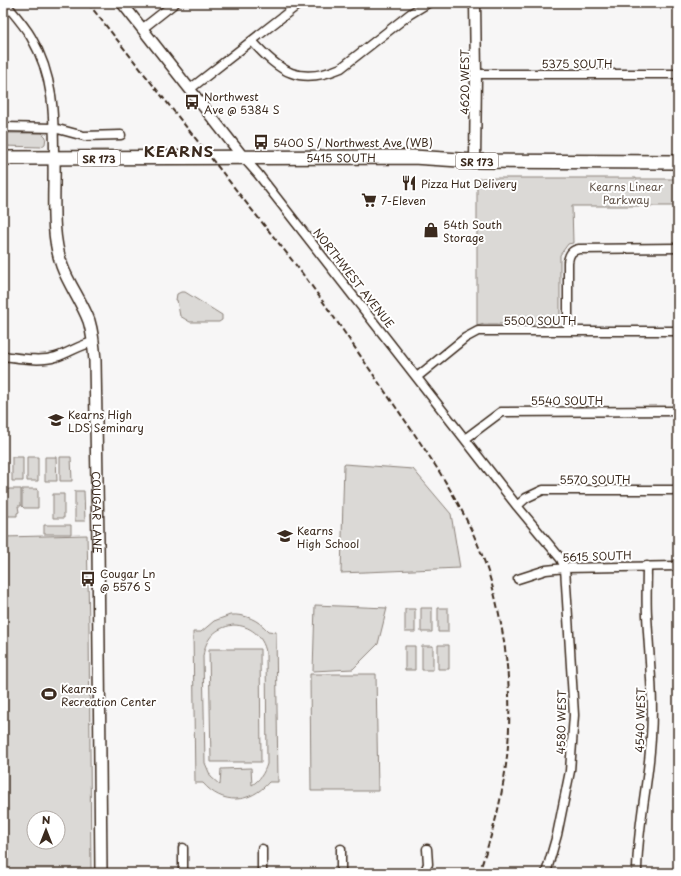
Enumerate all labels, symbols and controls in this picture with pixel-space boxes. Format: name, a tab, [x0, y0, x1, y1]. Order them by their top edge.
street label: 4620 WEST	[456, 49, 473, 115]
street label: 5375 SOUTH	[541, 55, 613, 72]
place label: Northwest Ave @ 5384 S	[204, 88, 280, 118]
bus stop icon: Northwest Ave @ 5384 S	[183, 93, 201, 111]
bus stop icon: 5400 S / Northwest Ave (WB)	[252, 133, 270, 151]
place label: 5400 S / Northwest Ave (WB)	[273, 134, 433, 151]
district label: KEARNS	[144, 139, 214, 162]
street label: 5415 SOUTH	[306, 149, 376, 166]
road number: SR 173	[78, 150, 120, 166]
road number: SR 173	[456, 153, 498, 169]
restaurant icon: Pizza Hut Delivery	[400, 174, 418, 192]
place label: Pizza Hut Delivery	[421, 175, 517, 192]
park label: Kearns Linear Parkway	[589, 178, 663, 208]
supermarket icon: 7-Eleven	[360, 191, 378, 209]
place label: 7-Eleven	[381, 192, 426, 209]
place label: 54th South Storage	[443, 216, 502, 246]
shop icon: 54th South Storage	[422, 221, 440, 239]
street label: NORTHWEST AVENUE	[310, 225, 398, 332]
street label: 5500 SOUTH	[504, 312, 576, 329]
street label: 5540 SOUTH	[531, 392, 603, 409]
place label: Kearns High LDS Seminary	[68, 406, 144, 436]
school or university icon: Kearns High LDS Seminary	[47, 411, 65, 429]
street label: COUGAR LANE	[88, 471, 107, 554]
street label: 5570 SOUTH	[559, 471, 631, 488]
place label: Kearns High School	[297, 522, 359, 552]
school or university icon: Kearns High School	[276, 527, 294, 545]
street label: 5615 SOUTH	[562, 546, 632, 566]
place label: Cougar Ln @ 5576 S	[100, 565, 156, 595]
bus stop icon: Cougar Ln @ 5576 S	[79, 570, 97, 588]
place label: Kearns Recreation Center	[61, 680, 157, 710]
sports icon: Kearns Recreation Center	[40, 685, 58, 703]
street label: 4540 WEST	[631, 687, 649, 753]
street label: 4580 WEST	[552, 689, 570, 755]
north arrow	[26, 810, 66, 850]
text: N	[42, 811, 51, 828]

